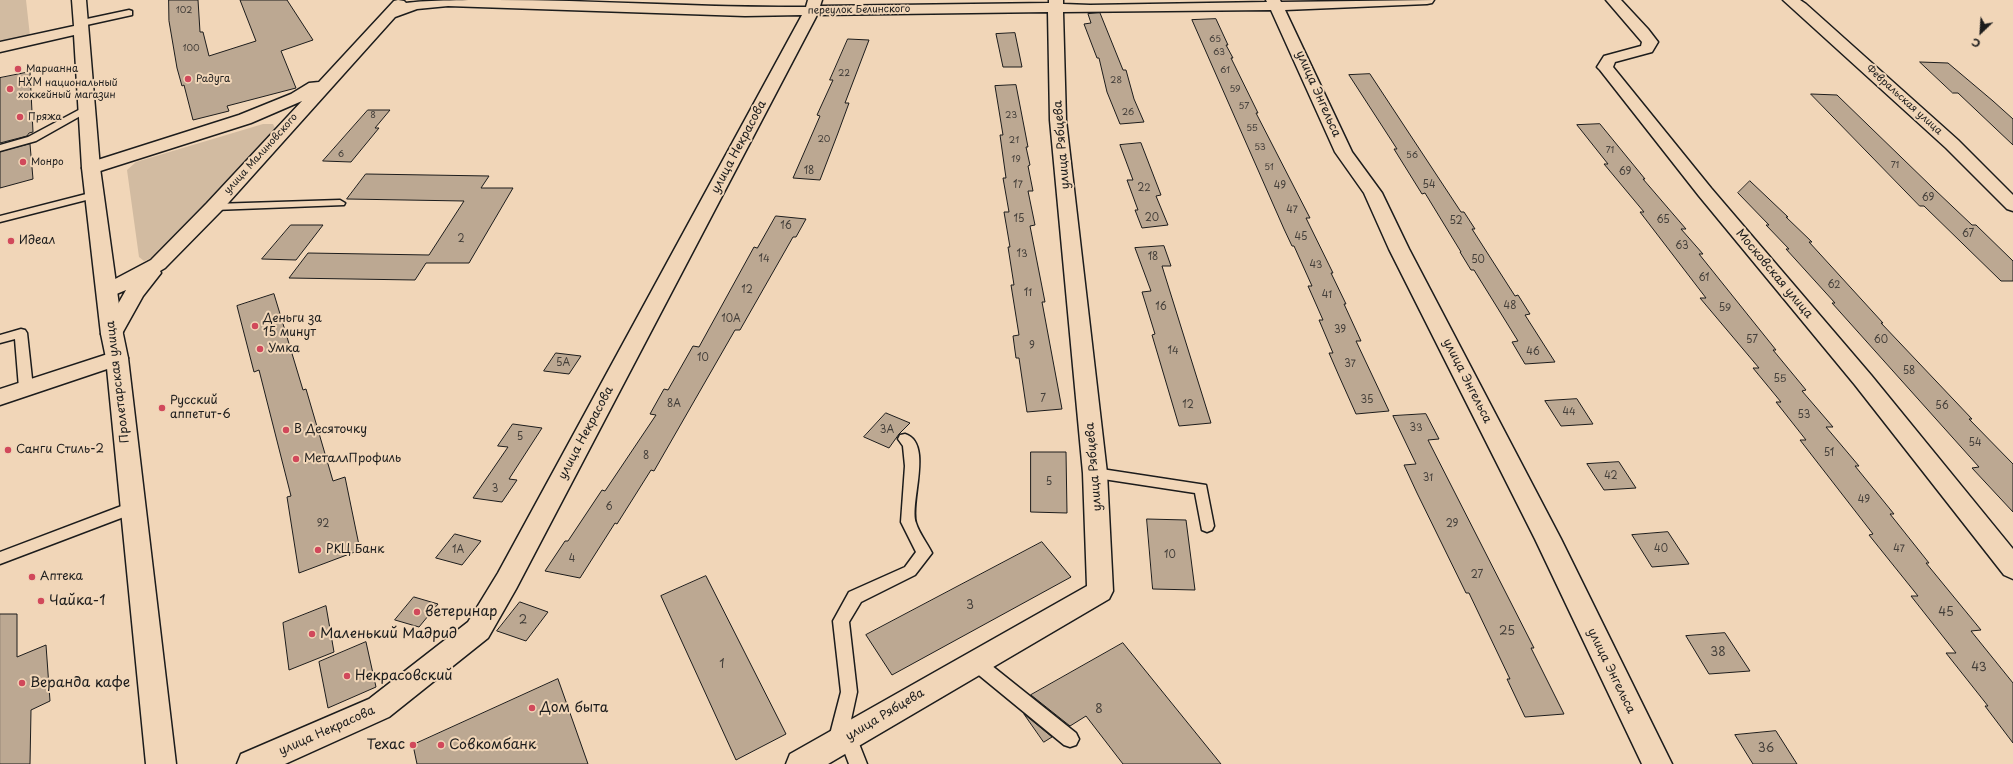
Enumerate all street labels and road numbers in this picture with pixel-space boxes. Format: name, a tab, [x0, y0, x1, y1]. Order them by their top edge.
street label: переулок Белинского	[808, 3, 910, 17]
street label: улица Энгельса	[1292, 49, 1344, 139]
street label: Февральская улица	[1864, 63, 1944, 137]
street label: улица Некрасова	[708, 98, 770, 196]
street label: улица Рябцева	[1051, 100, 1073, 190]
street label: улица Малиновского	[222, 111, 300, 197]
street label: Московская улица	[1732, 226, 1816, 322]
street label: Пролетарская улица	[103, 320, 133, 444]
street label: улица Энгельса	[1439, 336, 1495, 426]
street label: улица Некрасова	[555, 384, 617, 482]
street label: улица Рябцева	[1083, 422, 1105, 512]
street label: улица Энгельса	[1584, 626, 1638, 716]
street label: улица Рябцева	[843, 686, 927, 744]
street label: улица Некрасова	[277, 703, 377, 759]

